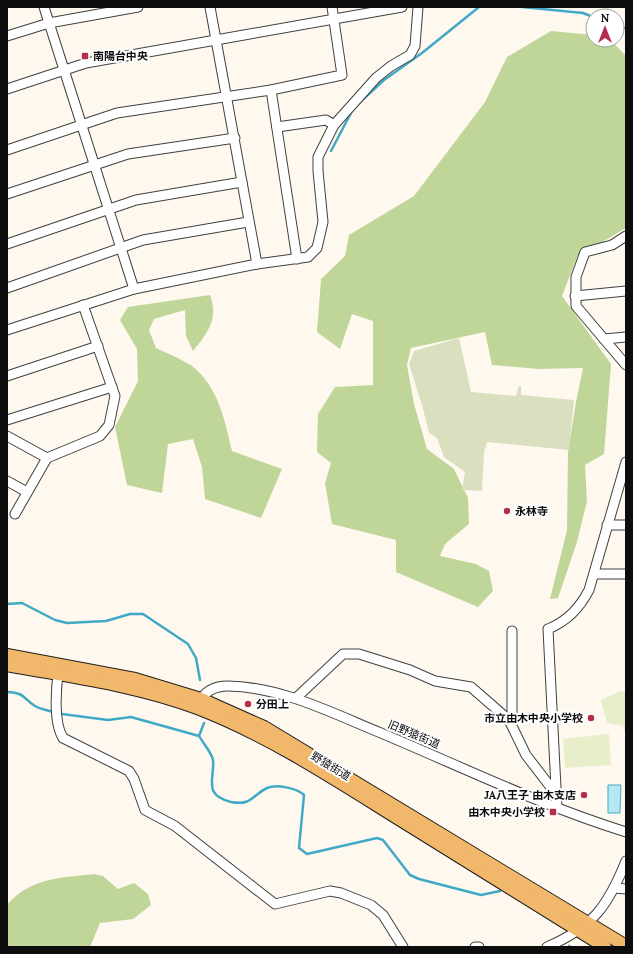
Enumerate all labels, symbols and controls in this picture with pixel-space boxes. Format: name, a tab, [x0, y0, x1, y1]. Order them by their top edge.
north arrow	[585, 8, 625, 48]
text: N	[601, 11, 610, 25]
place label: 南陽台中央	[93, 49, 148, 63]
marker: 南陽台中央	[80, 51, 90, 61]
place label: 永林寺	[515, 504, 548, 518]
marker: 永林寺	[502, 506, 512, 516]
place label: 分田上	[256, 697, 289, 711]
marker: 分田上	[243, 699, 253, 709]
place label: 市立由木中央小学校	[484, 711, 583, 725]
marker: 市立由木中央小学校	[586, 713, 596, 723]
street label: 旧野猿街道	[386, 717, 442, 751]
street label: 野猿街道	[309, 749, 353, 783]
place label: JA八王子 由木支店	[484, 788, 576, 802]
marker: JA八王子 由木支店	[579, 790, 589, 800]
place label: 由木中央小学校	[468, 805, 545, 819]
marker: 由木中央小学校	[548, 807, 558, 817]

